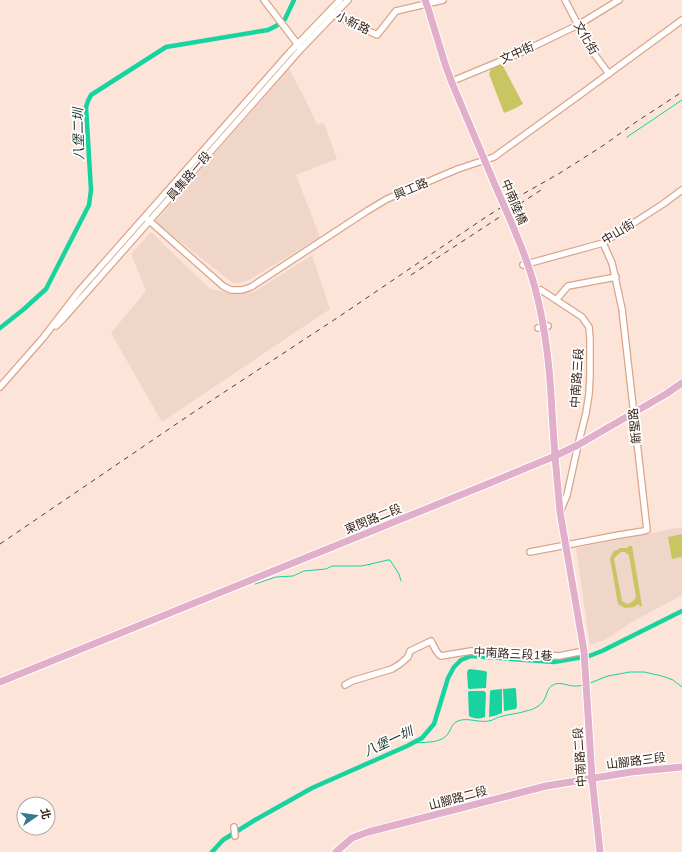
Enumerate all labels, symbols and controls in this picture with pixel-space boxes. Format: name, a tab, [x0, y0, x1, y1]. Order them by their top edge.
street label: 小新路	[333, 8, 373, 38]
street label: 文化街	[570, 18, 602, 58]
street label: 文中街	[497, 38, 537, 68]
water label: 八堡二圳	[70, 106, 88, 160]
street label: 員集路一段	[163, 148, 215, 204]
street label: 興工路	[391, 175, 431, 203]
street label: 中南陸橋	[497, 177, 531, 227]
street label: 中山街	[598, 216, 638, 248]
street label: 中南路三段	[567, 348, 587, 408]
street label: 新聖路	[625, 407, 645, 445]
street label: 東閔路二段	[342, 500, 404, 538]
street label: 中南路三段1巷	[473, 644, 553, 664]
water label: 八堡一圳	[361, 722, 418, 761]
street label: 中南路二段	[570, 727, 590, 787]
street label: 山腳路三段	[605, 749, 667, 773]
street label: 山腳路二段	[427, 783, 489, 813]
north arrow	[16, 796, 56, 836]
text: 北	[37, 807, 54, 821]

